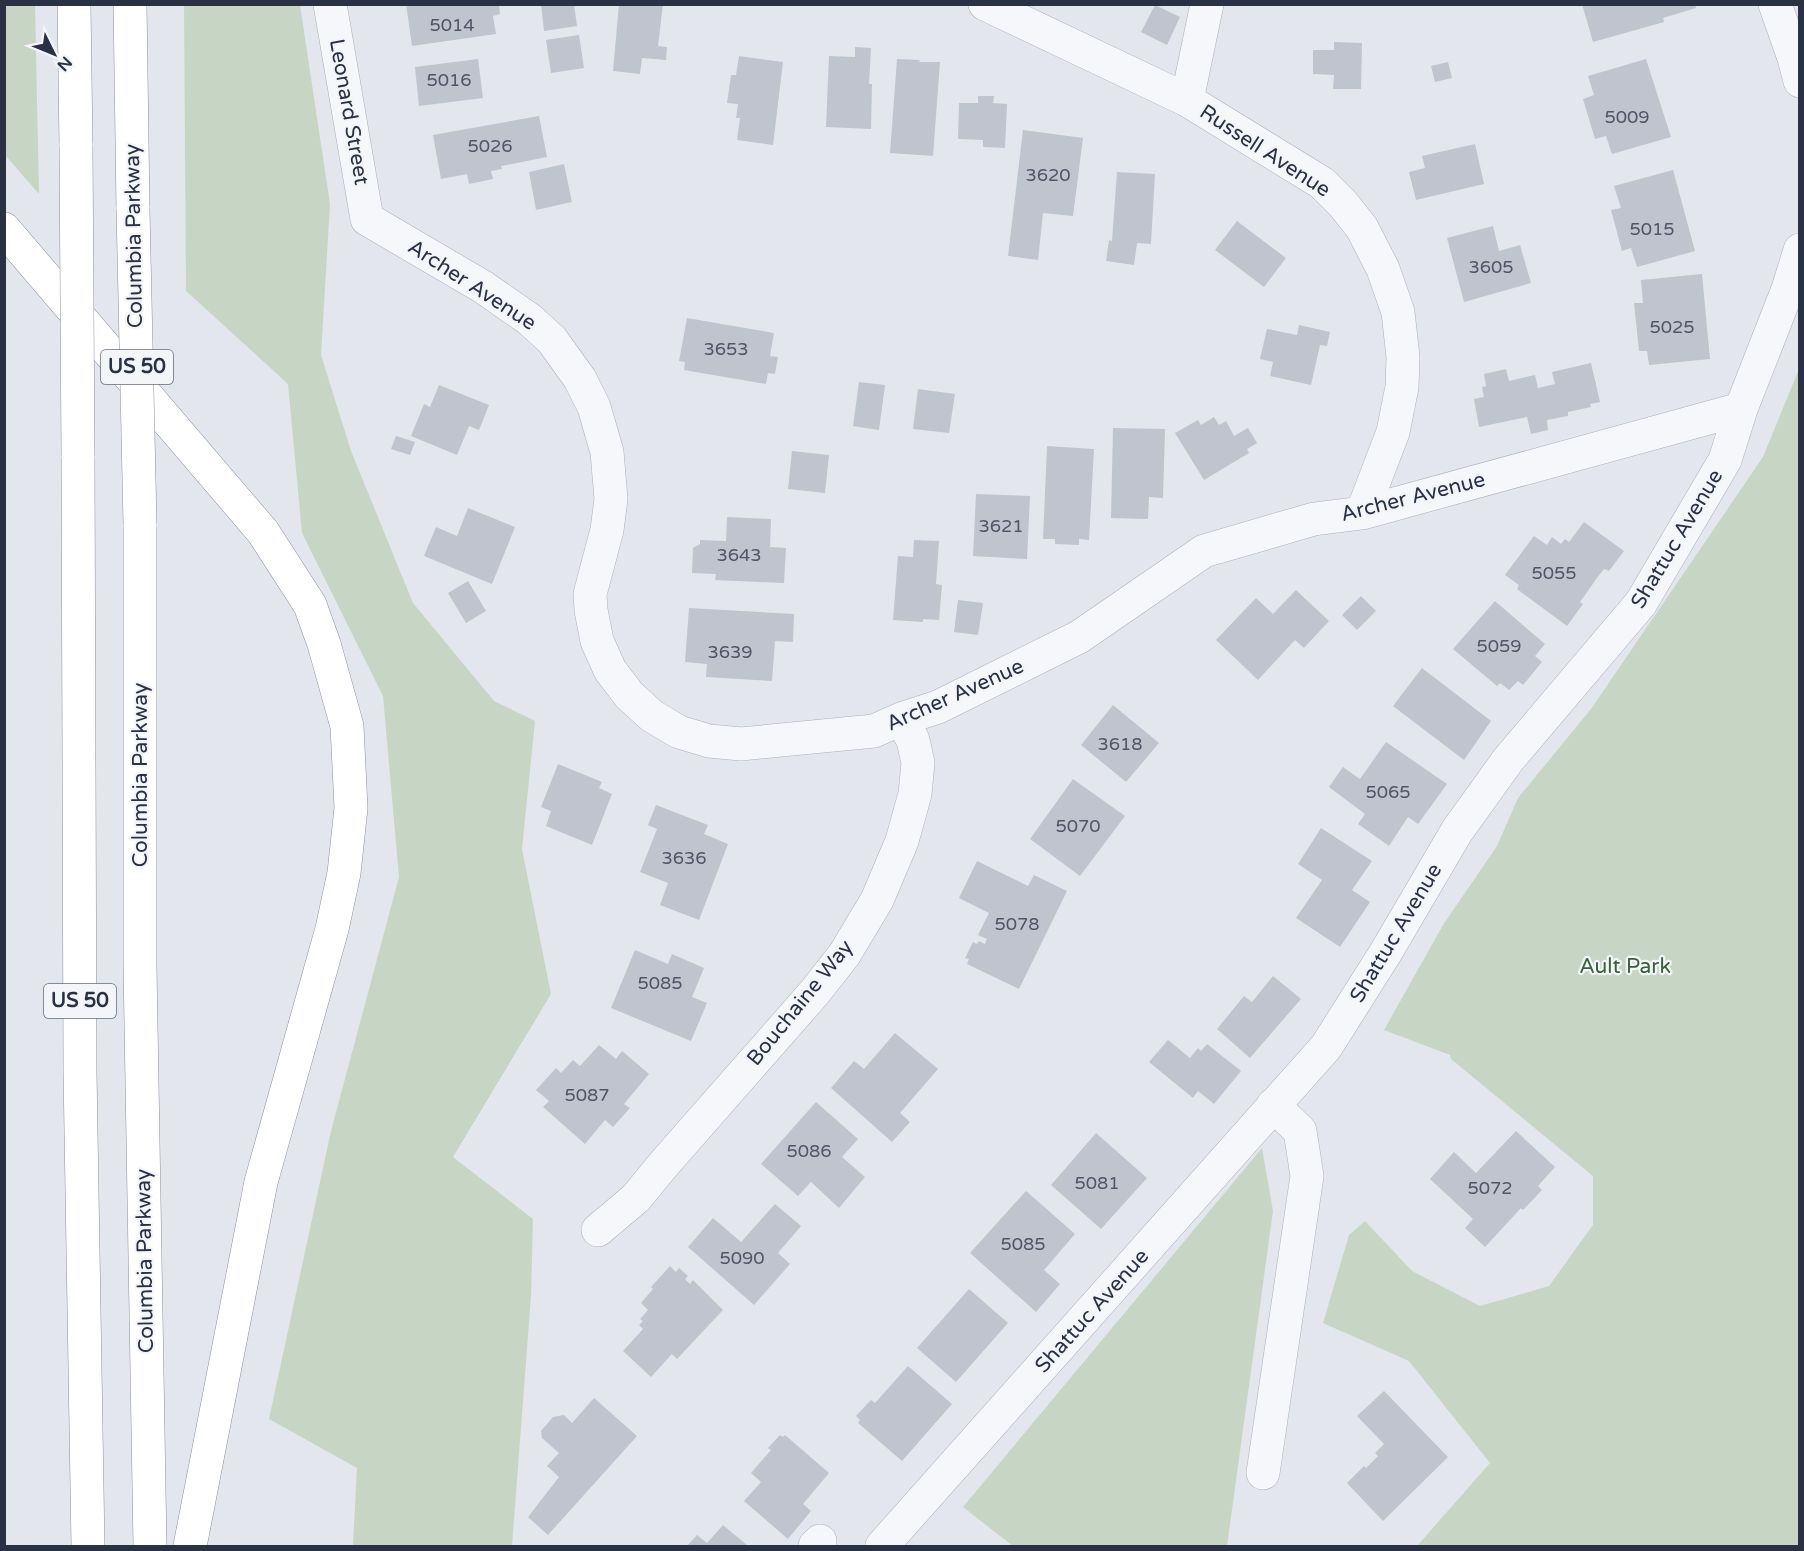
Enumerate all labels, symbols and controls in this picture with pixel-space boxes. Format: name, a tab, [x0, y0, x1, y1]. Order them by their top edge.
house number: 5014	[429, 14, 475, 36]
north arrow	[24, 24, 84, 84]
street label: Leonard Street	[324, 37, 374, 187]
text: N	[53, 52, 76, 75]
house number: 5016	[426, 69, 472, 91]
street label: Russell Avenue	[1195, 99, 1335, 203]
house number: 5009	[1604, 106, 1650, 128]
house number: 5026	[467, 135, 513, 157]
street label: Columbia Parkway	[120, 144, 148, 328]
house number: 3620	[1025, 164, 1071, 186]
house number: 5015	[1629, 218, 1675, 240]
street label: Archer Avenue	[403, 234, 541, 336]
house number: 3605	[1468, 256, 1514, 278]
house number: 5025	[1649, 316, 1695, 338]
house number: 3653	[703, 338, 749, 360]
road number: US 50	[101, 350, 173, 384]
street label: Shattuc Avenue	[1626, 465, 1728, 613]
street label: Archer Avenue	[1338, 467, 1488, 527]
house number: 3621	[978, 515, 1024, 537]
house number: 3643	[716, 544, 762, 566]
house number: 5055	[1531, 562, 1577, 584]
house number: 5059	[1476, 635, 1522, 657]
house number: 3639	[707, 641, 753, 663]
street label: Archer Avenue	[882, 653, 1028, 736]
street label: Columbia Parkway	[128, 683, 153, 867]
house number: 3618	[1097, 733, 1143, 755]
house number: 5065	[1365, 781, 1411, 803]
house number: 5070	[1055, 815, 1101, 837]
house number: 3636	[661, 847, 707, 869]
street label: Shattuc Avenue	[1345, 859, 1447, 1007]
house number: 5078	[994, 913, 1040, 935]
street label: Bouchaine Way	[742, 935, 858, 1071]
park label: Ault Park	[1579, 954, 1671, 979]
house number: 5085	[637, 972, 683, 994]
road number: US 50	[44, 984, 116, 1018]
house number: 5087	[564, 1084, 610, 1106]
house number: 5086	[786, 1140, 832, 1162]
street label: Columbia Parkway	[131, 1169, 159, 1353]
house number: 5081	[1074, 1172, 1120, 1194]
house number: 5072	[1467, 1177, 1513, 1199]
house number: 5085	[1000, 1233, 1046, 1255]
street label: Shattuc Avenue	[1030, 1244, 1154, 1378]
house number: 5090	[719, 1247, 765, 1269]

